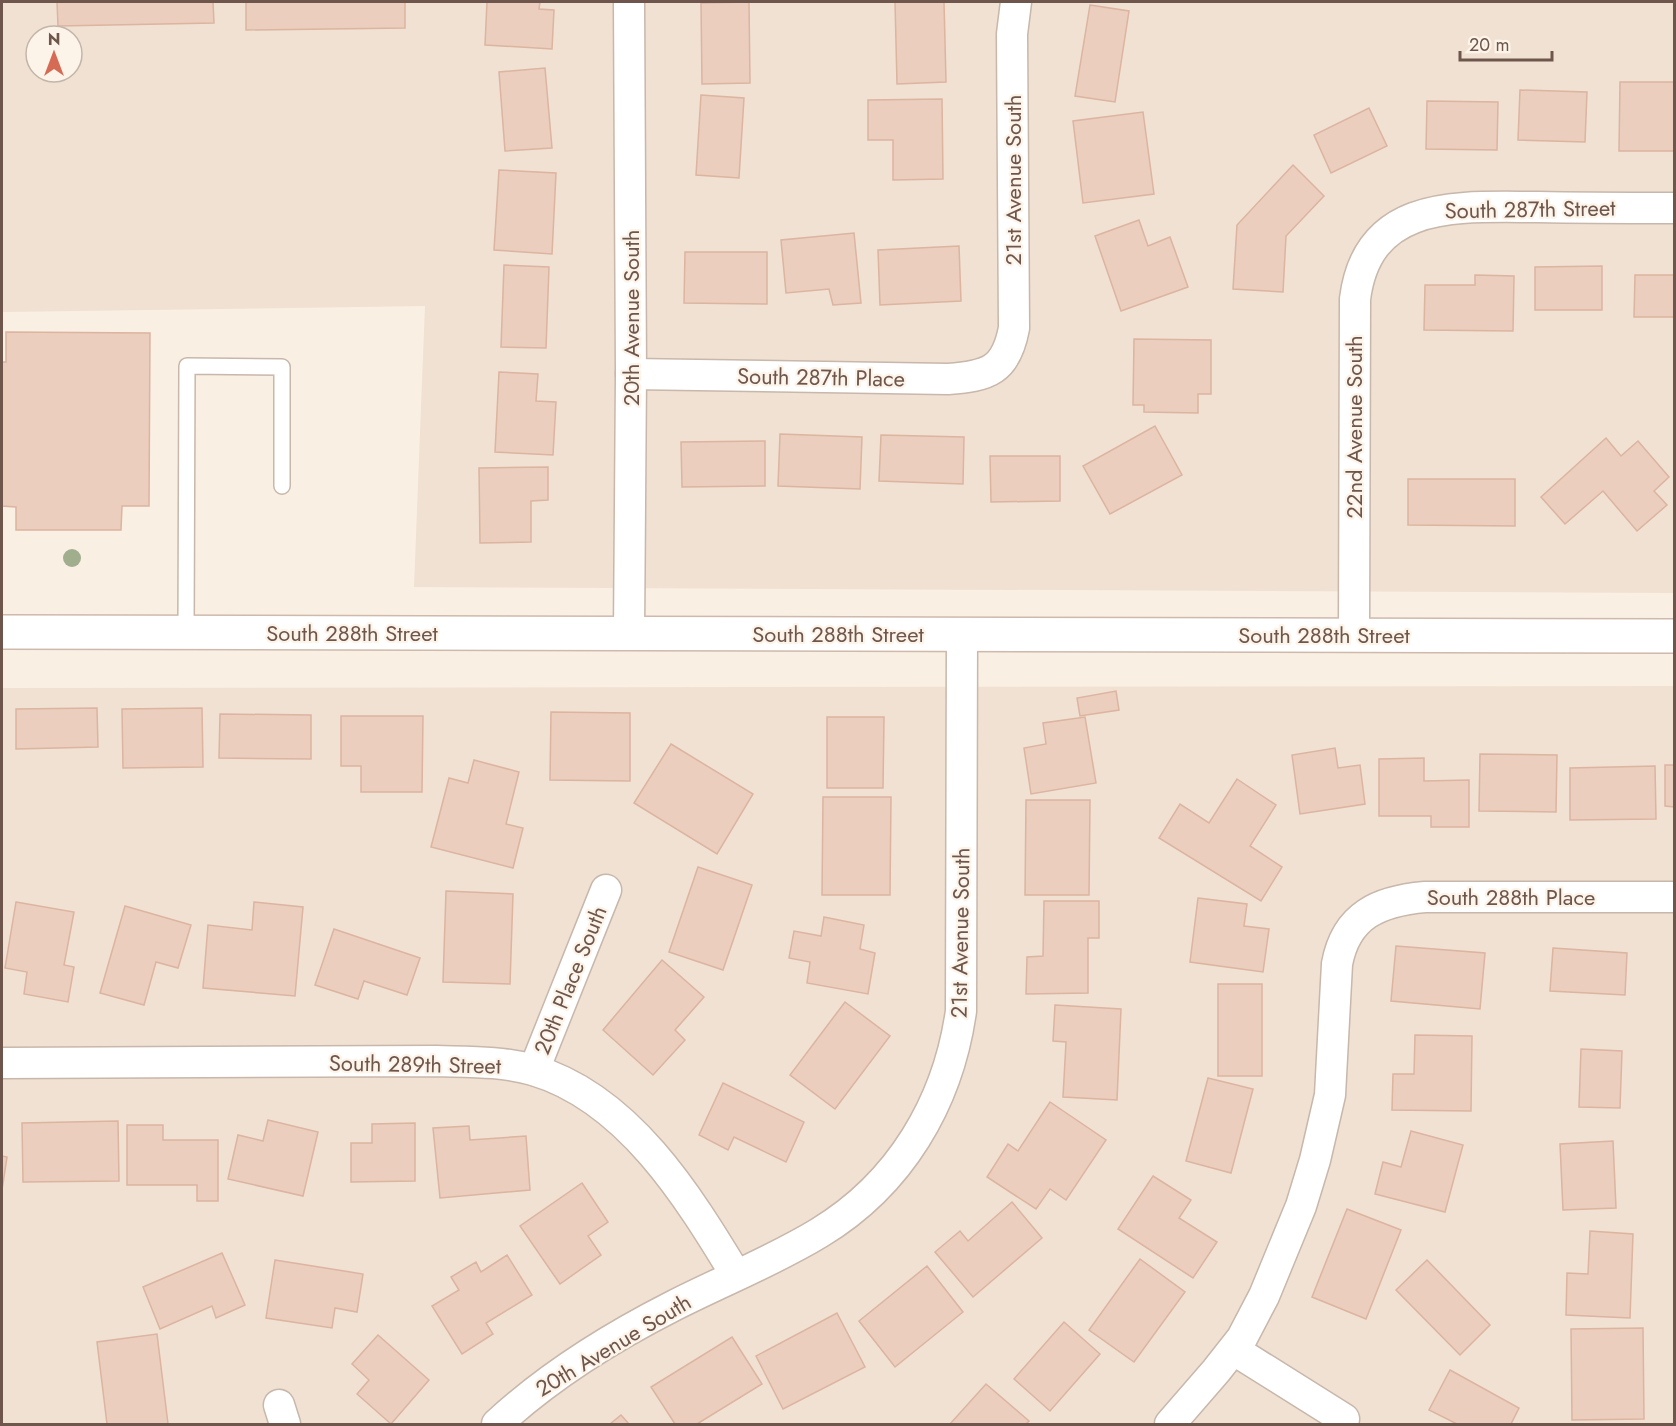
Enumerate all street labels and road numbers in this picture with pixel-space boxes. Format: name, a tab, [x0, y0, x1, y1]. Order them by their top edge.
street label: 21st Avenue South	[997, 95, 1029, 265]
street label: South 287th Street	[1444, 192, 1616, 226]
street label: 20th Avenue South	[615, 230, 647, 406]
street label: 22nd Avenue South	[1338, 335, 1370, 519]
street label: South 287th Place	[737, 360, 905, 394]
street label: South 288th Street	[266, 617, 438, 649]
street label: South 288th Street	[752, 618, 924, 650]
street label: South 288th Street	[1238, 619, 1410, 651]
street label: 21st Avenue South	[943, 847, 977, 1019]
street label: South 288th Place	[1427, 881, 1595, 913]
street label: 20th Place South	[526, 901, 614, 1059]
street label: South 289th Street	[329, 1046, 502, 1082]
street label: 20th Avenue South	[529, 1286, 697, 1404]

